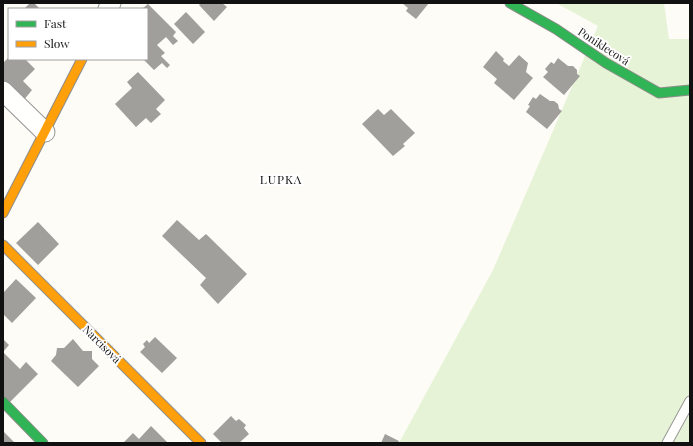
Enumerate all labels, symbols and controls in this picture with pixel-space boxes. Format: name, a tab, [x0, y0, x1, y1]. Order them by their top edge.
legend	[8, 8, 148, 60]
text: Fast	[44, 15, 67, 31]
street label: Poniklecová	[575, 24, 633, 69]
text: Slow	[44, 35, 70, 51]
district label: LUPKA	[260, 171, 302, 187]
street label: Narcisová	[80, 322, 125, 367]

